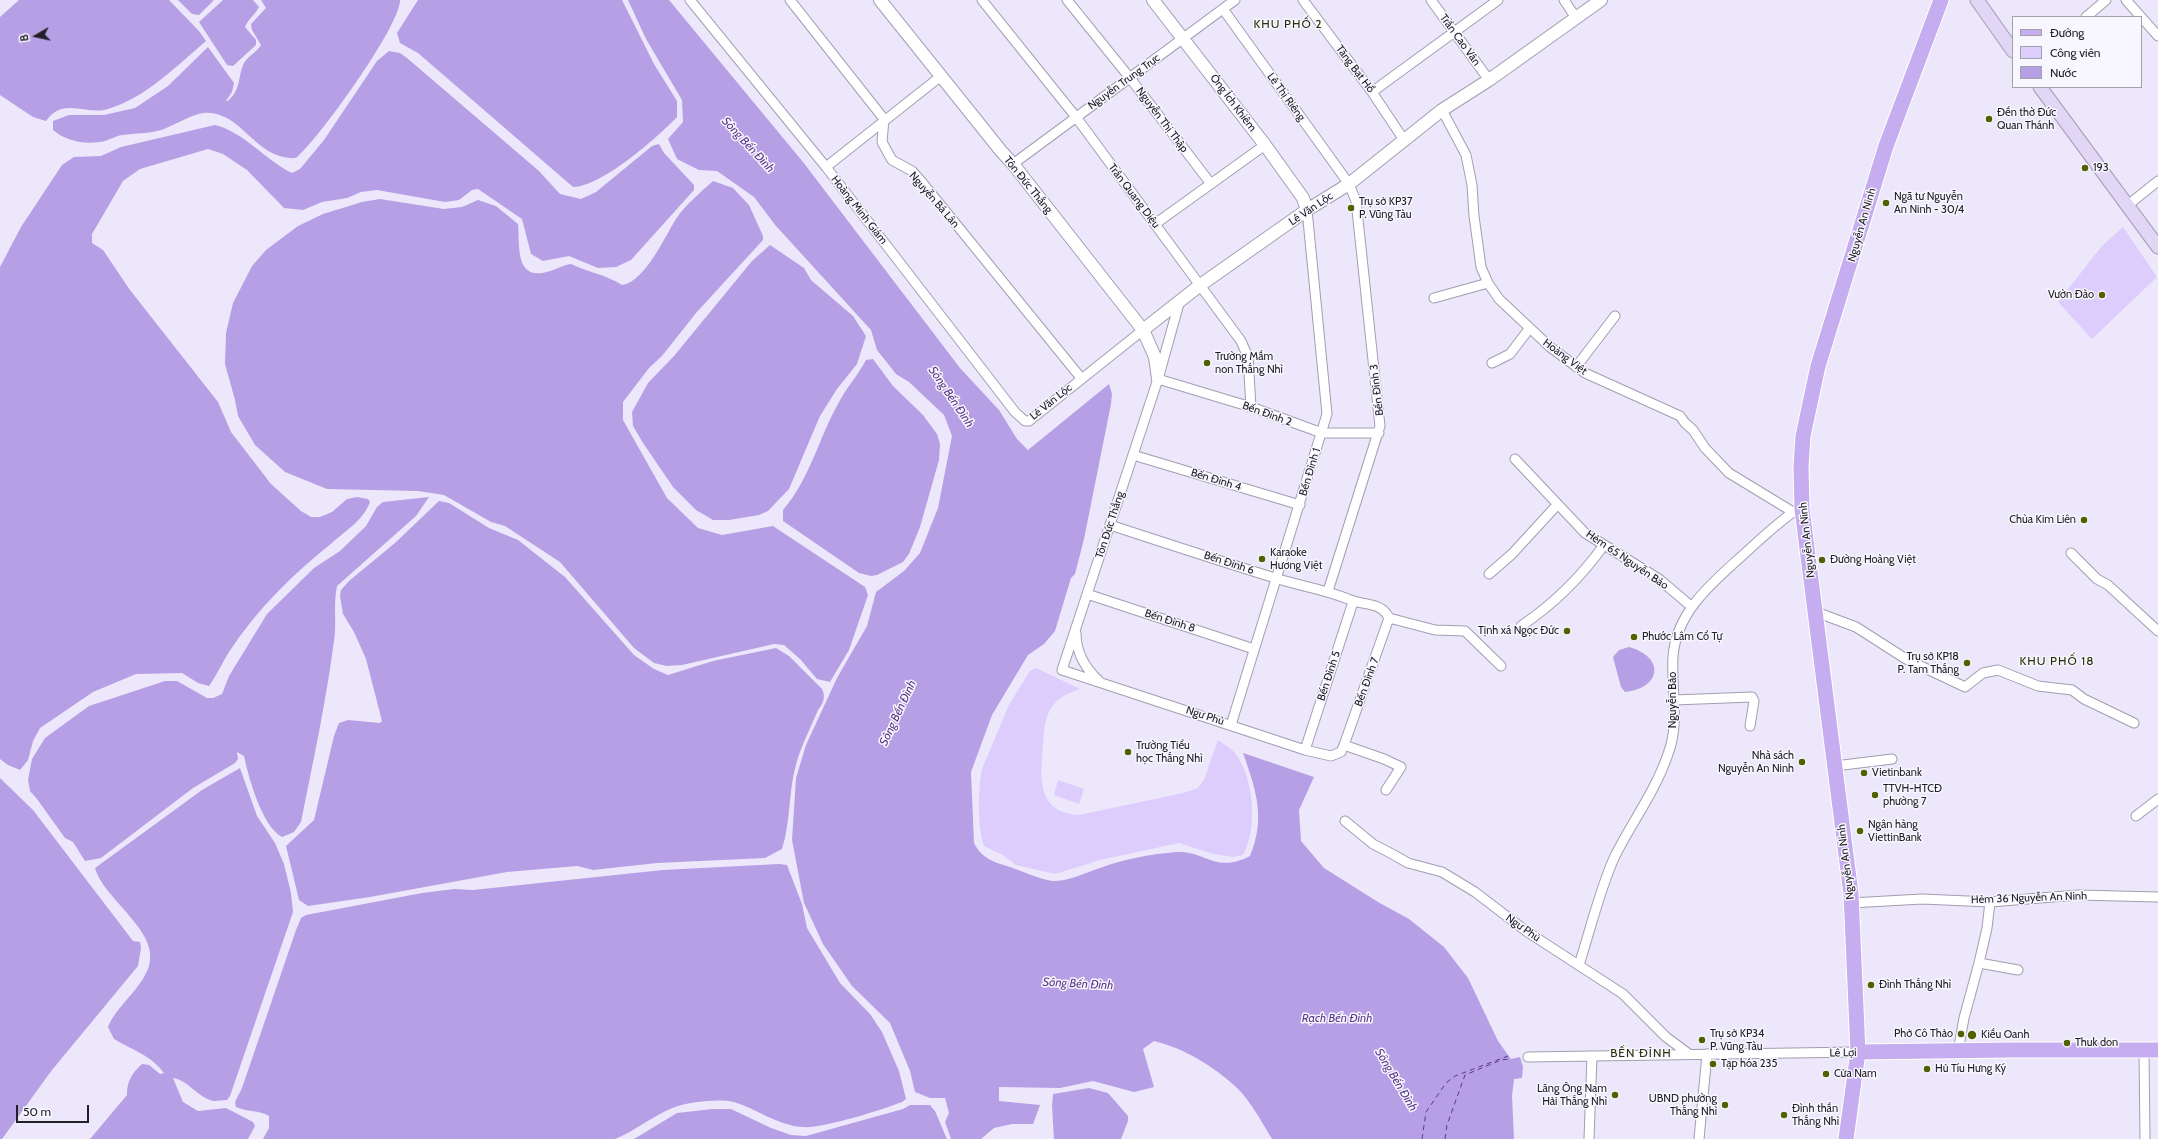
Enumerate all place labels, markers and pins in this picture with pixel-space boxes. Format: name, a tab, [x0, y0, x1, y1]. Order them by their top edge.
place label: Đền thờ Đức Quan Thánh	[1997, 106, 2056, 132]
marker: Đền thờ Đức Quan Thánh	[1984, 114, 1994, 124]
place label: 193	[2093, 161, 2109, 175]
marker: 193	[2080, 163, 2090, 173]
place label: Ngã tư Nguyễn An Ninh - 30/4	[1894, 190, 1964, 216]
place label: Trụ sở KP37 P. Vũng Tàu	[1359, 195, 1413, 221]
marker: Ngã tư Nguyễn An Ninh - 30/4	[1881, 198, 1891, 208]
marker: Trụ sở KP37 P. Vũng Tàu	[1346, 203, 1356, 213]
place label: Vườn Đào	[2048, 288, 2094, 302]
marker: Vườn Đào	[2097, 290, 2107, 300]
place label: Trường Mầm non Thắng Nhì	[1215, 350, 1283, 376]
marker: Trường Mầm non Thắng Nhì	[1202, 358, 1212, 368]
place label: Chùa Kim Liên	[2009, 513, 2076, 527]
marker: Chùa Kim Liên	[2079, 515, 2089, 525]
place label: Karaoke Hương Việt	[1270, 546, 1322, 572]
place label: Đường Hoàng Việt	[1830, 553, 1916, 567]
marker: Karaoke Hương Việt	[1257, 554, 1267, 564]
marker: Đường Hoàng Việt	[1817, 555, 1827, 565]
place label: Tịnh xá Ngọc Đức	[1478, 624, 1559, 638]
marker: Tịnh xá Ngọc Đức	[1562, 626, 1572, 636]
place label: Phước Lâm Cổ Tự	[1642, 630, 1722, 644]
marker: Phước Lâm Cổ Tự	[1629, 632, 1639, 642]
place label: Trụ sở KP18 P. Tam Thắng	[1898, 650, 1959, 676]
marker: Trụ sở KP18 P. Tam Thắng	[1962, 658, 1972, 668]
place label: Trường Tiểu học Thắng Nhì	[1136, 739, 1203, 765]
marker: Trường Tiểu học Thắng Nhì	[1123, 747, 1133, 757]
place label: Nhà sách Nguyễn An Ninh	[1718, 749, 1794, 775]
marker: Nhà sách Nguyễn An Ninh	[1797, 757, 1807, 767]
place label: Vietinbank	[1872, 766, 1922, 780]
marker: Vietinbank	[1859, 768, 1869, 778]
place label: TTVH-HTCĐ phường 7	[1883, 782, 1942, 808]
marker: TTVH-HTCĐ phường 7	[1870, 790, 1880, 800]
place label: Ngân hàng ViettinBank	[1868, 818, 1922, 844]
marker: Ngân hàng ViettinBank	[1855, 826, 1865, 836]
place label: Đình Thắng Nhì	[1879, 978, 1951, 992]
marker: Đình Thắng Nhì	[1866, 980, 1876, 990]
place label: Trụ sở KP34 P. Vũng Tàu	[1710, 1027, 1764, 1053]
place label: Phở Cô Thảo	[1894, 1027, 1953, 1041]
place label: Kiều Oanh	[1981, 1028, 2029, 1042]
marker: Phở Cô Thảo	[1956, 1029, 1966, 1039]
marker: Kiều Oanh	[1966, 1029, 1978, 1041]
marker: Trụ sở KP34 P. Vũng Tàu	[1697, 1035, 1707, 1045]
place label: Thuk don	[2075, 1036, 2118, 1050]
marker: Thuk don	[2062, 1038, 2072, 1048]
place label: Tạp hóa 235	[1721, 1057, 1778, 1071]
marker: Tạp hóa 235	[1708, 1059, 1718, 1069]
place label: Hủ Tíu Hưng Ký	[1935, 1062, 2006, 1076]
marker: Hủ Tíu Hưng Ký	[1922, 1064, 1932, 1074]
place label: Cửa Nam	[1834, 1067, 1877, 1081]
marker: Cửa Nam	[1821, 1069, 1831, 1079]
place label: Lăng Ông Nam Hải Thắng Nhì	[1537, 1082, 1607, 1108]
marker: Lăng Ông Nam Hải Thắng Nhì	[1610, 1090, 1620, 1100]
place label: UBND phường Thắng Nhì	[1649, 1092, 1717, 1118]
marker: UBND phường Thắng Nhì	[1720, 1100, 1730, 1110]
place label: Đình thần Thắng Nhì	[1792, 1102, 1839, 1128]
marker: Đình thần Thắng Nhì	[1779, 1110, 1789, 1120]

